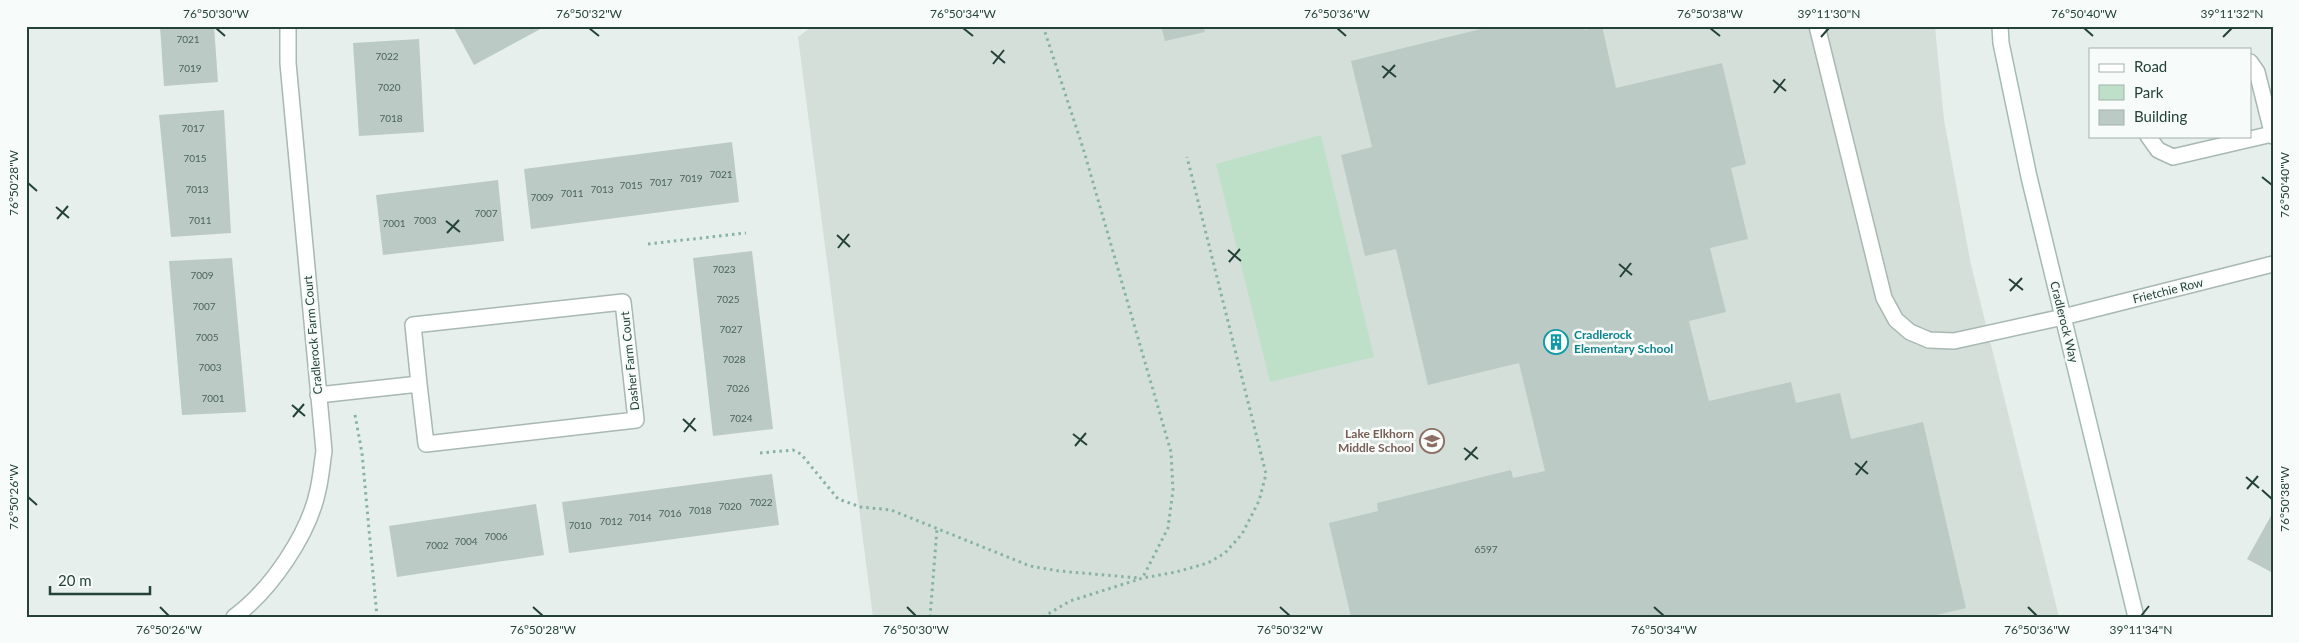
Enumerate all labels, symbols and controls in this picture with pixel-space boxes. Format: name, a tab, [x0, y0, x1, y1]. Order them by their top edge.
text: 76°50'30"W	[183, 6, 250, 21]
text: 76°50'32"W	[556, 6, 623, 21]
text: 76°50'34"W	[930, 6, 997, 21]
text: 76°50'36"W	[1304, 6, 1371, 21]
text: 76°50'38"W	[1677, 6, 1744, 21]
text: 39°11'30"N	[1798, 6, 1860, 21]
text: 76°50'40"W	[2051, 6, 2118, 21]
text: 39°11'32"N	[2201, 6, 2263, 21]
house number: 7021	[176, 33, 200, 45]
legend	[2089, 48, 2252, 138]
house number: 7022	[375, 50, 399, 62]
text: Road	[2134, 57, 2167, 75]
house number: 7019	[178, 62, 202, 74]
house number: 7020	[377, 81, 401, 93]
text: Park	[2134, 83, 2164, 101]
text: Building	[2134, 107, 2187, 125]
house number: 7018	[379, 112, 403, 124]
house number: 7017	[181, 122, 205, 134]
text: 76°50'28"W	[6, 149, 21, 216]
text: 76°50'40"W	[2277, 151, 2292, 218]
house number: 7015	[183, 152, 207, 164]
house number: 7021	[709, 168, 733, 180]
house number: 7019	[679, 172, 703, 184]
house number: 7017	[649, 176, 673, 188]
house number: 7015	[619, 179, 643, 191]
house number: 7013	[185, 183, 209, 195]
house number: 7013	[590, 183, 614, 195]
house number: 7011	[560, 187, 584, 199]
house number: 7009	[530, 191, 554, 203]
house number: 7007	[474, 207, 498, 219]
house number: 7011	[188, 214, 212, 226]
house number: 7003	[413, 214, 437, 226]
house number: 7001	[382, 217, 406, 229]
house number: 7023	[712, 263, 736, 275]
house number: 7009	[190, 269, 214, 281]
street label: Cradlerock Farm Court	[300, 274, 325, 395]
street label: Frietchie Row	[2131, 274, 2205, 307]
street label: Cradlerock Way	[2047, 280, 2082, 365]
house number: 7025	[716, 293, 740, 305]
house number: 7007	[192, 300, 216, 312]
street label: Dasher Farm Court	[617, 310, 642, 411]
house number: 7027	[719, 323, 743, 335]
place label: Cradlerock Elementary School	[1574, 327, 1673, 356]
building icon: Cradlerock Elementary School	[1543, 329, 1569, 355]
house number: 7005	[195, 331, 219, 343]
house number: 7028	[722, 353, 746, 365]
house number: 7003	[198, 361, 222, 373]
house number: 7026	[726, 382, 750, 394]
house number: 7001	[201, 392, 225, 404]
house number: 7024	[729, 412, 753, 424]
place label: Lake Elkhorn Middle School	[1338, 426, 1414, 455]
school or university icon: Lake Elkhorn Middle School	[1419, 428, 1445, 454]
text: 76°50'26"W	[6, 463, 21, 530]
text: 76°50'38"W	[2277, 465, 2292, 532]
house number: 7022	[749, 496, 773, 508]
house number: 7020	[718, 500, 742, 512]
house number: 7018	[688, 504, 712, 516]
house number: 7016	[658, 507, 682, 519]
house number: 7014	[628, 511, 652, 523]
house number: 7012	[599, 515, 623, 527]
house number: 7010	[568, 519, 592, 531]
house number: 7006	[484, 530, 508, 542]
house number: 7004	[454, 535, 478, 547]
house number: 7002	[425, 539, 449, 551]
house number: 6597	[1474, 543, 1498, 555]
scale bar	[50, 563, 150, 595]
text: 20 m	[58, 571, 92, 589]
text: 76°50'26"W	[136, 622, 203, 637]
text: 76°50'28"W	[510, 622, 577, 637]
text: 76°50'30"W	[883, 622, 950, 637]
text: 76°50'32"W	[1257, 622, 1324, 637]
text: 76°50'34"W	[1631, 622, 1698, 637]
text: 76°50'36"W	[2004, 622, 2071, 637]
text: 39°11'34"N	[2110, 622, 2172, 637]

